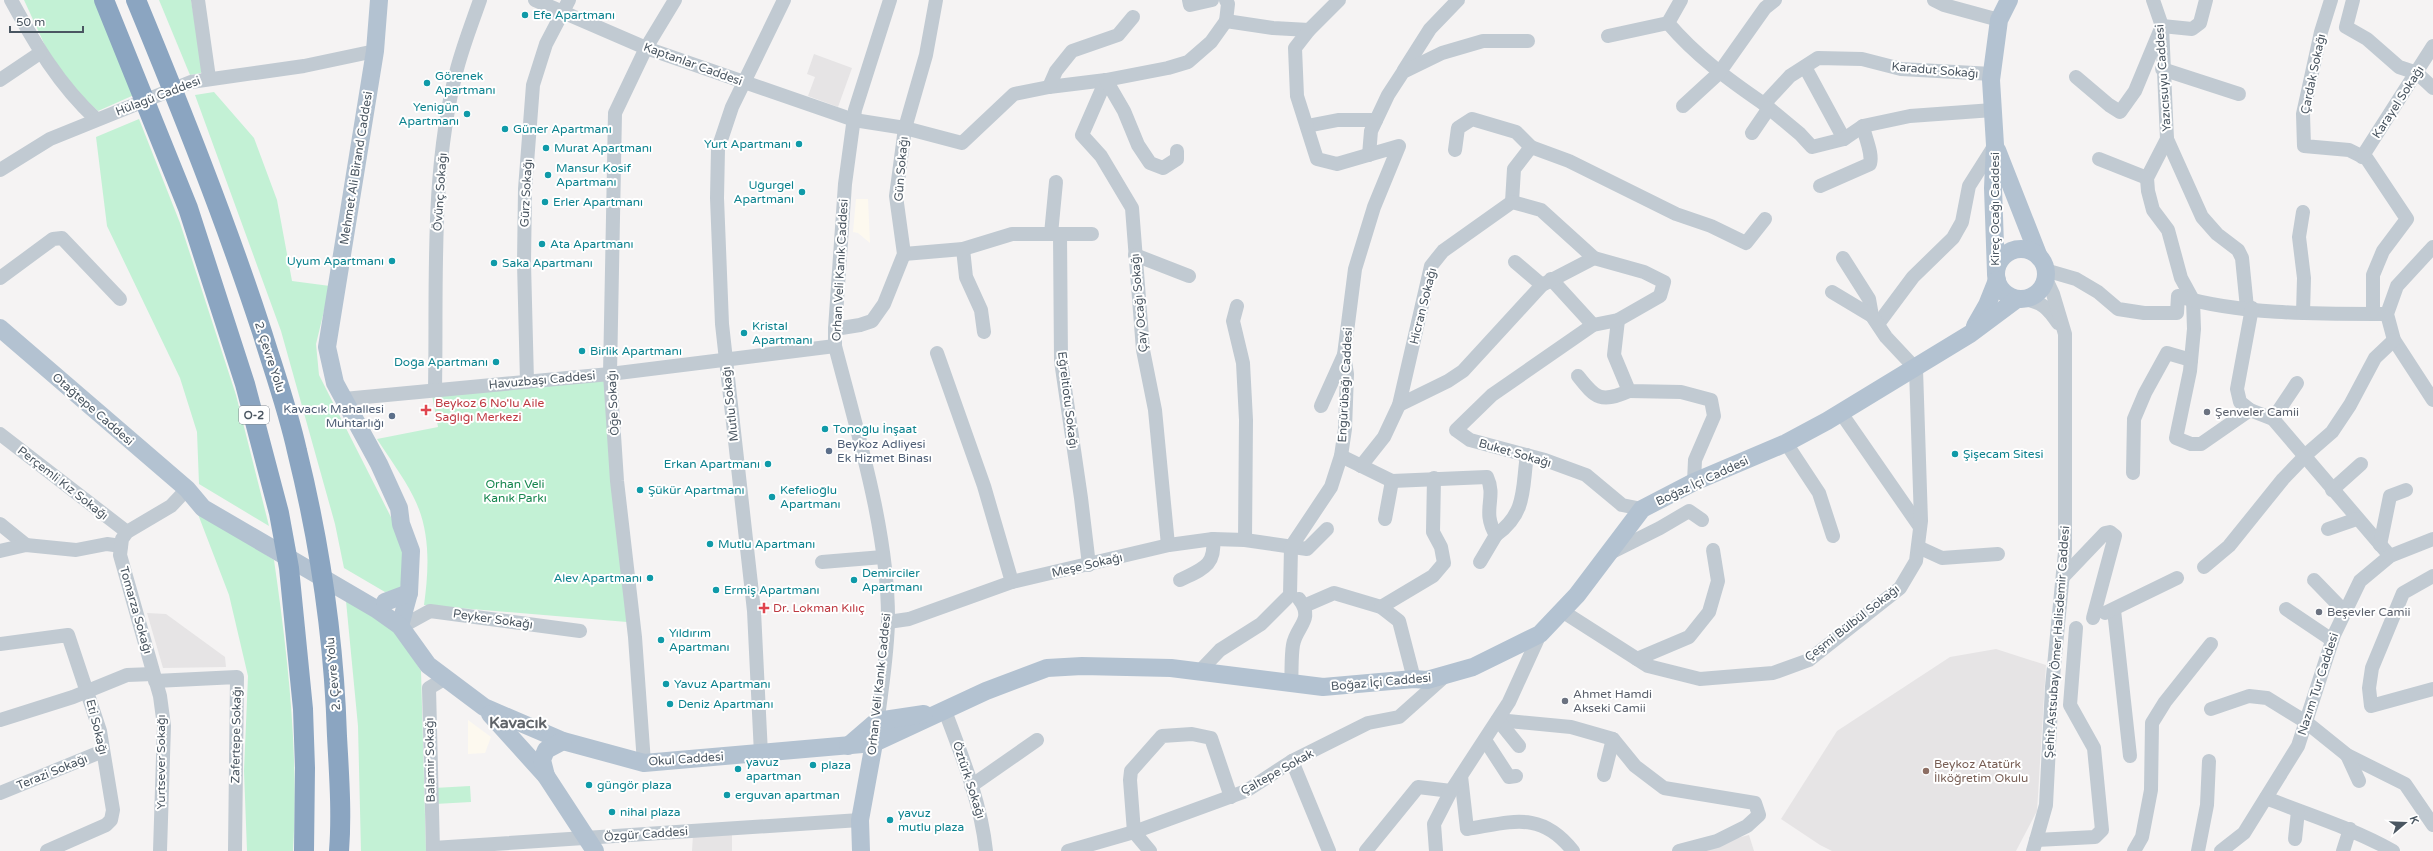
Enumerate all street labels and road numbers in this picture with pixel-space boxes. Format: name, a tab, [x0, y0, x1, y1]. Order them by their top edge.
street label: Yazıcısuyu Caddesi	[2152, 24, 2174, 132]
street label: Çardak Sokağı	[2298, 32, 2328, 116]
street label: Kaptanlar Caddesi	[642, 40, 744, 88]
street label: Karadut Sokağı	[1891, 59, 1979, 81]
street label: Karayel Sokağı	[2369, 63, 2427, 141]
street label: Hülagü Caddesi	[114, 73, 202, 119]
street label: Mehmet Ali Birand Caddesi	[337, 90, 375, 246]
street label: Gün Sokağı	[891, 136, 911, 202]
street label: Övünç Sokağı	[430, 152, 450, 232]
street label: Kireç Ocağı Caddesi	[1988, 152, 2002, 266]
street label: Gürz Sokağı	[517, 158, 535, 228]
street label: Orhan Veli Kanık Caddesi	[829, 198, 851, 342]
street label: Çay Ocağı Sokağı	[1128, 253, 1150, 353]
street label: Hicran Sokağı	[1407, 266, 1439, 346]
street label: 2. Çevre Yolu	[252, 320, 288, 394]
street label: Engürübağı Caddesi	[1335, 327, 1355, 443]
street label: Eğreltiotu Sokağı	[1055, 351, 1081, 449]
street label: Mutlu Sokağı	[719, 366, 741, 442]
street label: Havuzbaşı Caddesi	[488, 368, 596, 392]
street label: Otağtepe Caddesi	[49, 370, 137, 448]
street label: Öḡe Sokağı	[604, 370, 622, 436]
road number: O-2	[239, 406, 269, 424]
street label: Buket Sokağı	[1477, 436, 1553, 470]
street label: Perçemli Kız Sokağı	[15, 443, 111, 523]
street label: Boğaz İçi Caddesi	[1653, 453, 1751, 509]
street label: Şehit Astsubay Ömer Halisdemir Caddesi	[2042, 525, 2072, 759]
street label: Meşe Sokağı	[1050, 550, 1124, 580]
street label: Tomarza Sokağı	[117, 565, 155, 655]
street label: Çeşmi Bülbül Sokağı	[1802, 582, 1902, 664]
street label: Peyker Sokağı	[452, 606, 534, 632]
street label: Orhan Veli Kanık Caddesi	[865, 612, 893, 756]
street label: Nazım Tur Caddesi	[2295, 631, 2341, 737]
street label: 2. Çevre Yolu	[323, 637, 343, 711]
street label: Boğaz İçi Caddesi	[1330, 671, 1432, 693]
street label: Zafertepe Sokağı	[228, 686, 244, 784]
street label: Eti Sokağı	[83, 698, 111, 756]
street label: Yurtsever Sokağı	[154, 714, 168, 810]
street label: Balamir Sokağı	[422, 717, 438, 803]
street label: Öztürk Sokağı	[950, 740, 988, 820]
street label: Çaltepe Sokak	[1238, 746, 1316, 798]
street label: Okul Caddesi	[648, 749, 724, 769]
street label: Terazi Sokağı	[15, 751, 89, 793]
street label: Özgür Caddesi	[604, 824, 688, 844]

